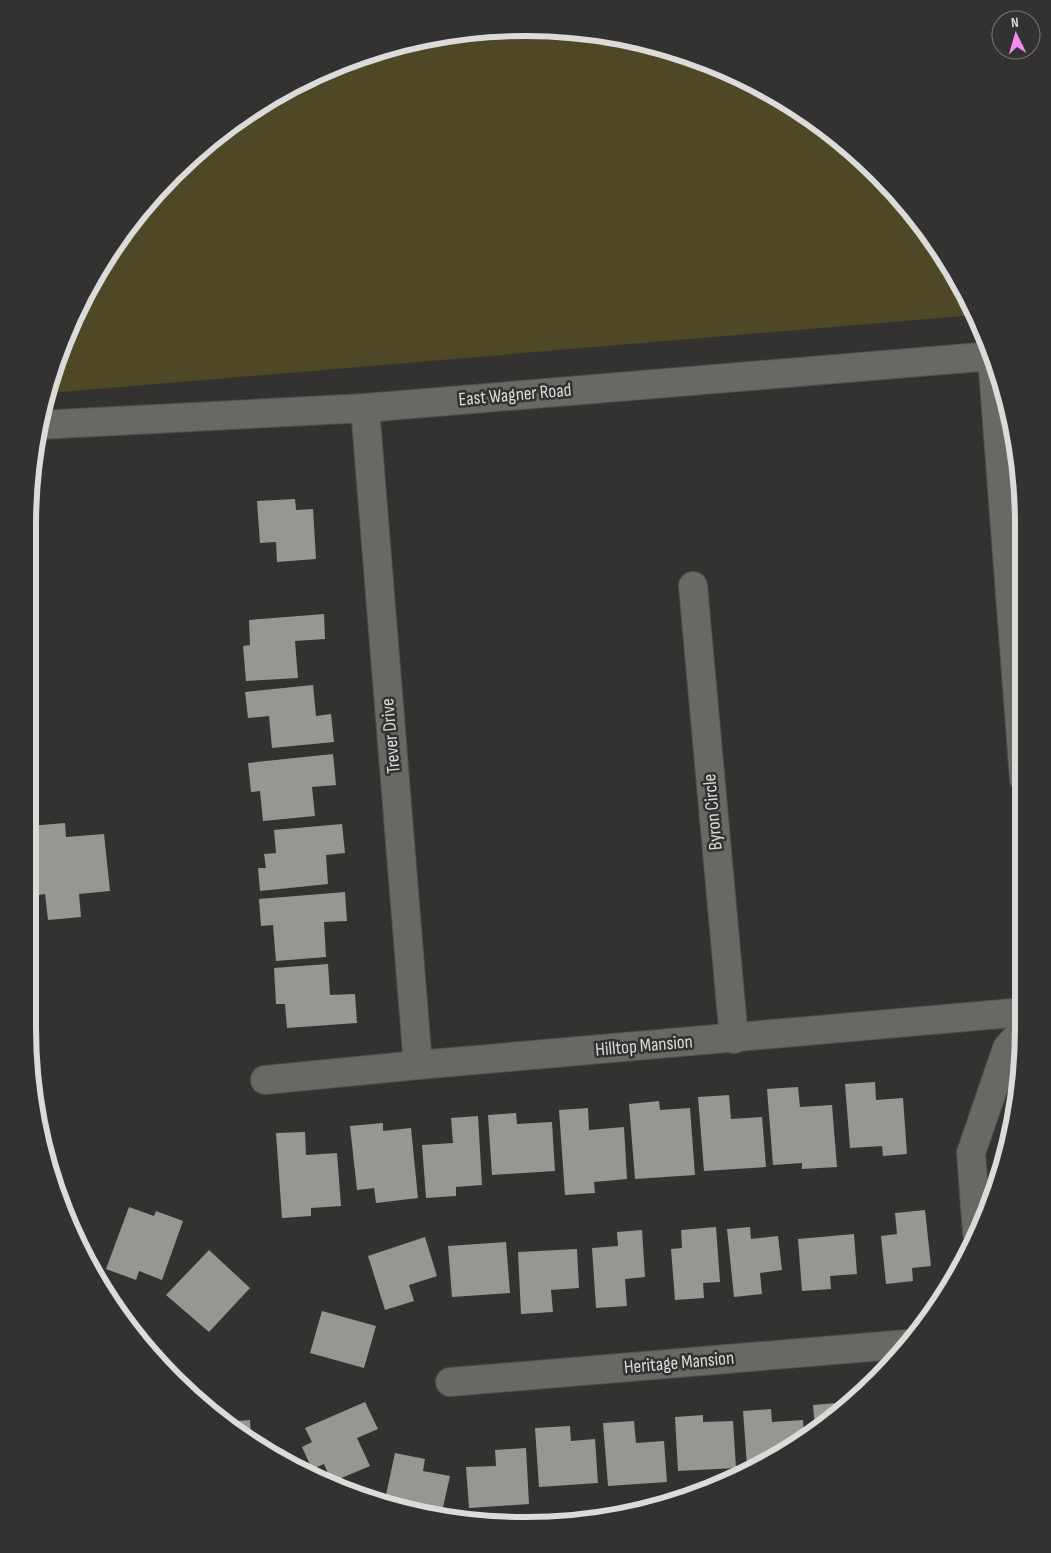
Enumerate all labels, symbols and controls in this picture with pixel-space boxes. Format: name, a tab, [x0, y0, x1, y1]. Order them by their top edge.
north arrow	[991, 10, 1041, 60]
text: N	[1010, 14, 1019, 31]
street label: East Wagner Road	[458, 379, 572, 411]
street label: Trever Drive	[376, 697, 406, 775]
street label: Byron Circle	[698, 773, 728, 851]
street label: Hilltop Mansion	[594, 1030, 694, 1062]
street label: Heritage Mansion	[623, 1347, 735, 1379]

